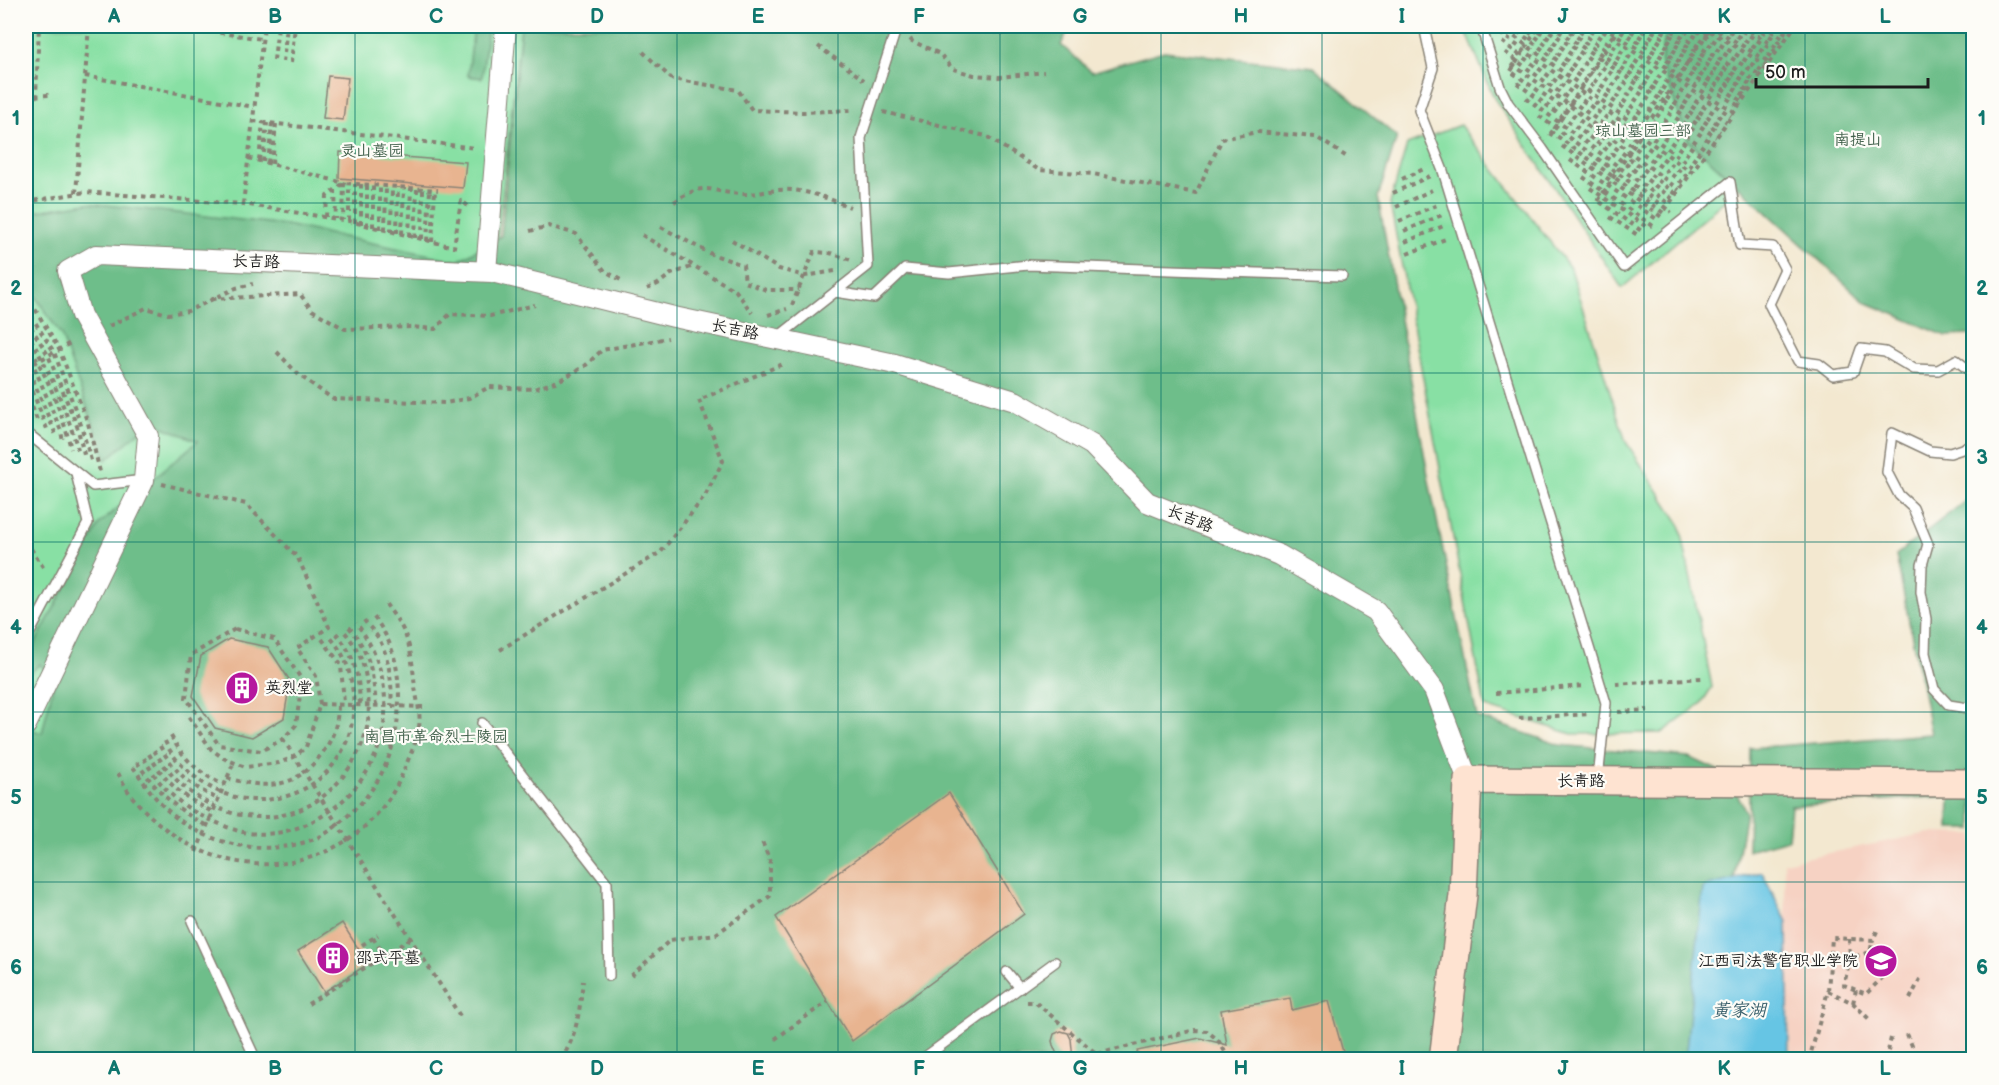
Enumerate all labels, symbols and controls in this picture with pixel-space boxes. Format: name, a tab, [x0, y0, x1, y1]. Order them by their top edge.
text: A	[107, 5, 121, 29]
text: B	[268, 5, 282, 29]
text: C	[429, 5, 443, 29]
text: D	[590, 5, 604, 29]
text: E	[752, 5, 765, 29]
text: F	[913, 5, 925, 29]
text: G	[1073, 5, 1088, 29]
text: H	[1234, 5, 1248, 29]
text: I	[1399, 5, 1405, 29]
text: J	[1558, 5, 1570, 29]
text: K	[1717, 5, 1731, 29]
text: L	[1879, 5, 1891, 29]
scale bar	[1756, 51, 1928, 89]
text: 50 m	[1765, 62, 1806, 83]
text: 1	[12, 107, 20, 131]
text: 1	[1978, 107, 1986, 131]
park label: 琼山墓园三部	[1595, 122, 1691, 141]
park label: 南提山	[1834, 131, 1882, 150]
park label: 灵山墓园	[340, 142, 404, 161]
street label: 长吉路	[232, 252, 280, 272]
text: 2	[10, 277, 22, 301]
text: 2	[1976, 277, 1988, 301]
street label: 长吉路	[710, 316, 760, 344]
text: 3	[10, 446, 22, 470]
text: 3	[1976, 446, 1988, 470]
street label: 长吉路	[1164, 501, 1216, 537]
text: 4	[10, 616, 22, 640]
text: 4	[1976, 616, 1988, 640]
building icon: 英烈堂	[224, 670, 260, 706]
place label: 英烈堂	[265, 679, 313, 698]
park label: 南昌市革命烈士陵园	[364, 728, 508, 747]
street label: 长青路	[1557, 772, 1605, 791]
text: 5	[10, 786, 22, 810]
text: 5	[1976, 786, 1988, 810]
building icon: 邵式平墓	[315, 940, 351, 976]
school or university icon: 江西司法警官职业学院	[1863, 943, 1899, 979]
place label: 邵式平墓	[356, 949, 420, 968]
place label: 江西司法警官职业学院	[1698, 952, 1858, 971]
text: 6	[10, 956, 22, 980]
text: 6	[1976, 956, 1988, 980]
water label: 黄家湖	[1712, 1000, 1768, 1021]
text: A	[107, 1057, 121, 1081]
text: B	[268, 1057, 282, 1081]
text: C	[429, 1057, 443, 1081]
text: D	[590, 1057, 604, 1081]
text: E	[752, 1057, 765, 1081]
text: F	[913, 1057, 925, 1081]
text: G	[1073, 1057, 1088, 1081]
text: H	[1234, 1057, 1248, 1081]
text: I	[1399, 1057, 1405, 1081]
text: J	[1558, 1057, 1570, 1081]
text: K	[1717, 1057, 1731, 1081]
text: L	[1879, 1057, 1891, 1081]

